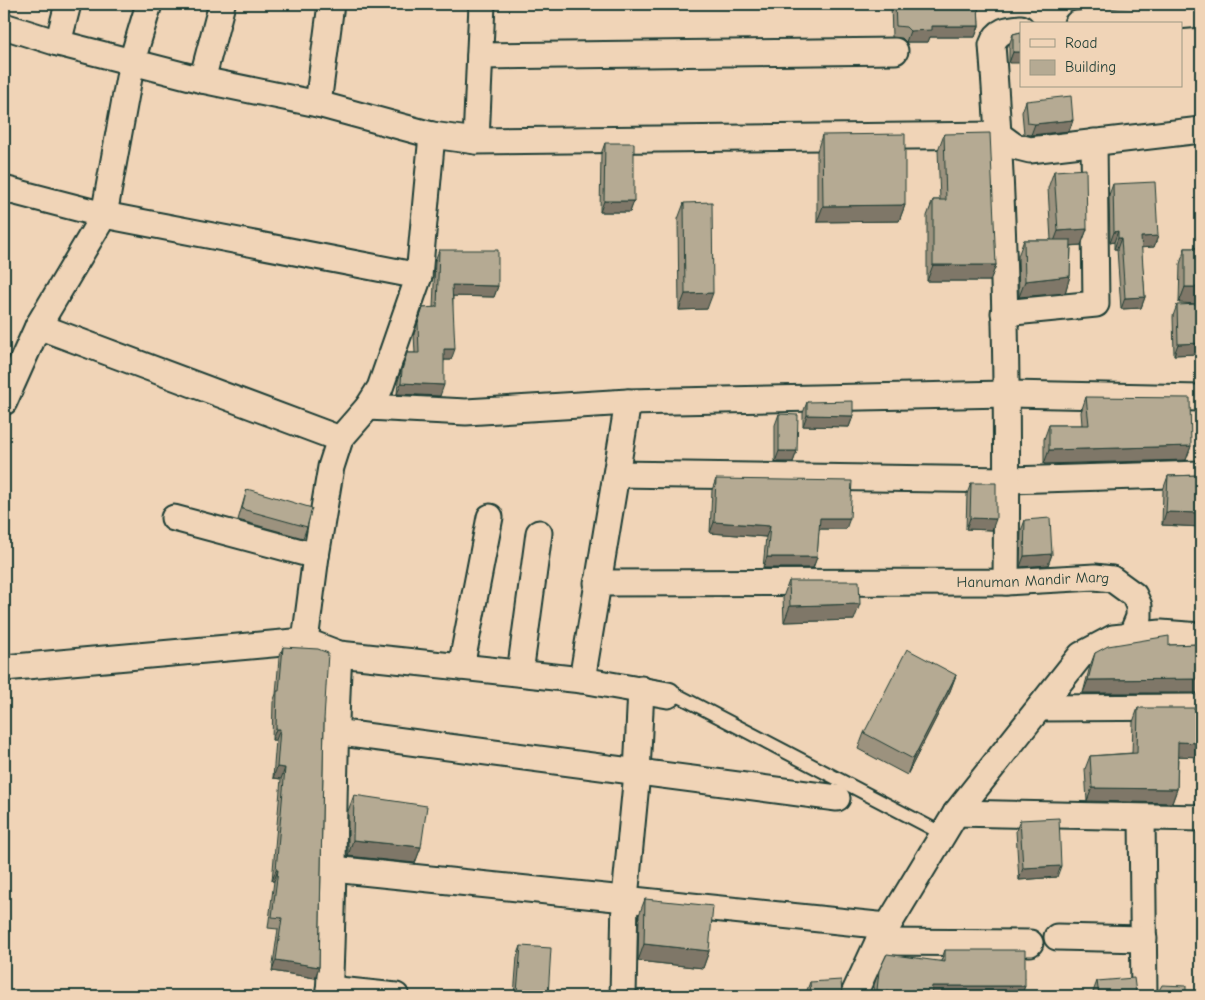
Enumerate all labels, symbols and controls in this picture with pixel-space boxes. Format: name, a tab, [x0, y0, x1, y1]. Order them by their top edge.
legend	[1020, 22, 1182, 88]
text: Road	[1065, 34, 1097, 52]
text: Building	[1065, 58, 1116, 76]
street label: Hanuman Mandir Marg	[957, 568, 1110, 591]

